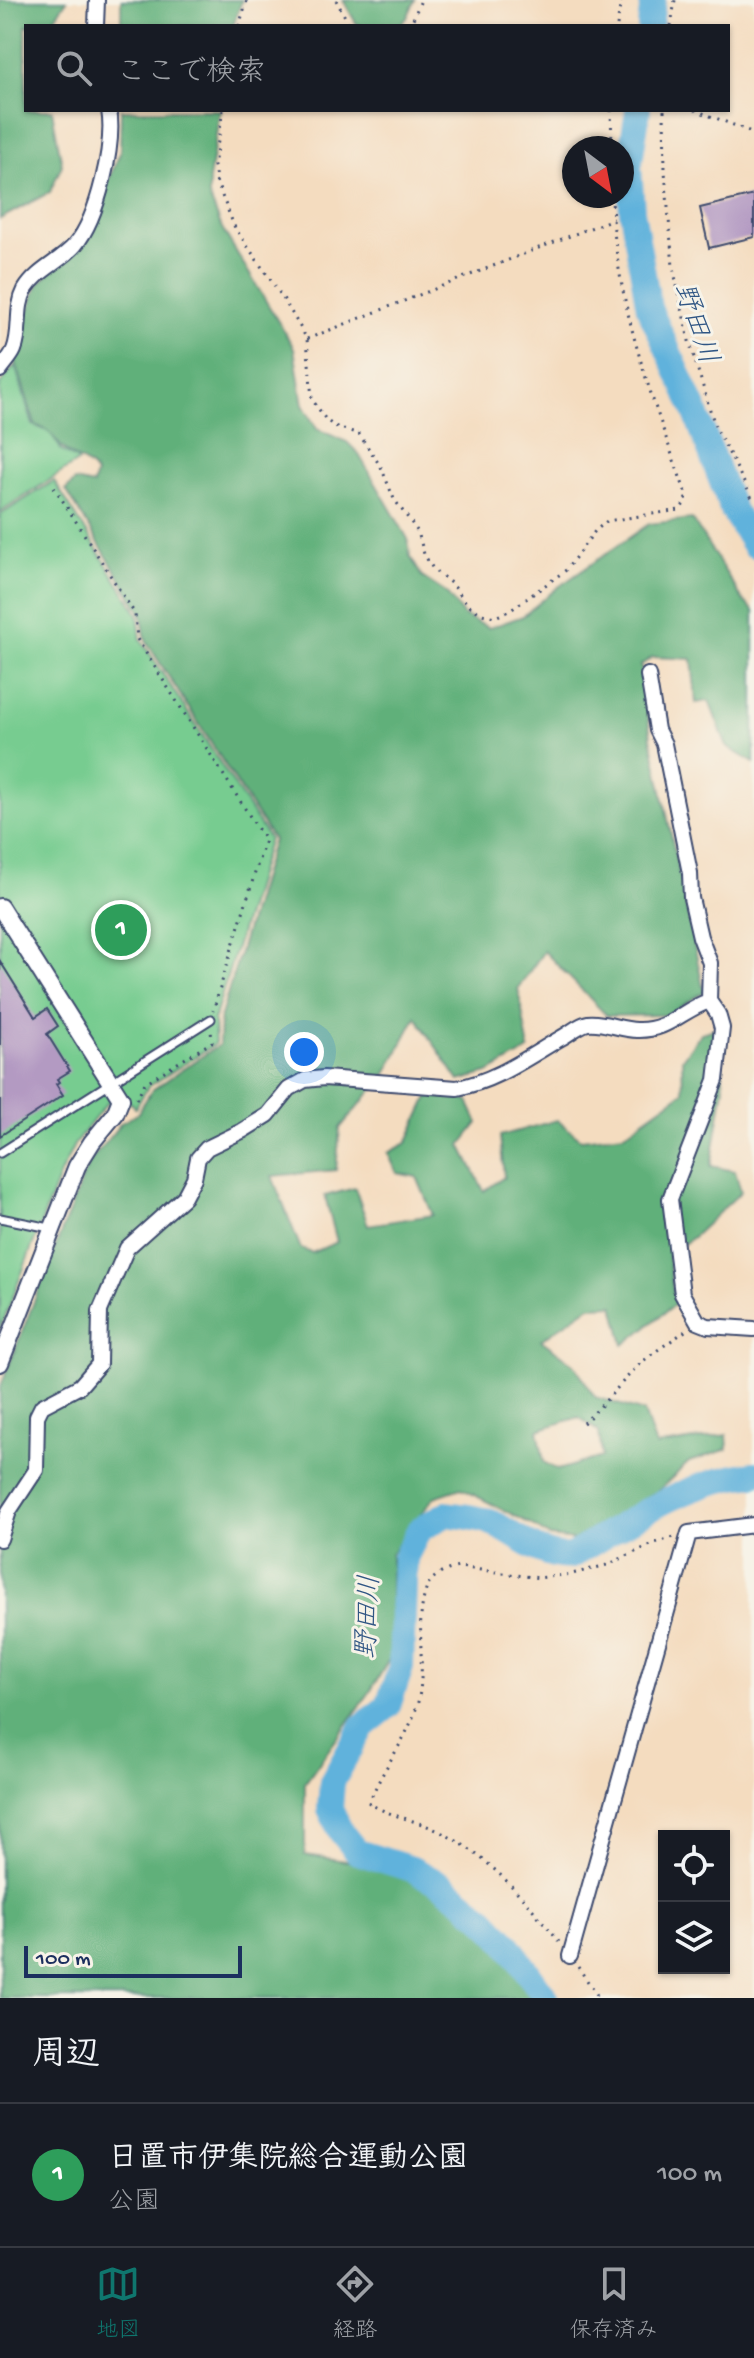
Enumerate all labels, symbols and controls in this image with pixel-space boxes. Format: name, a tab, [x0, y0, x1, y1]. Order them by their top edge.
search box	[24, 24, 730, 112]
icon: search	[52, 46, 96, 90]
text: ここで検索	[116, 57, 266, 92]
north arrow	[562, 136, 634, 208]
water label: 野田川	[665, 279, 723, 369]
pin: 1	[95, 900, 147, 960]
your location	[284, 1032, 324, 1072]
water label: 野田川	[351, 1574, 389, 1660]
map controls	[658, 1830, 730, 1974]
button: locate	[658, 1830, 730, 1902]
button: layers	[658, 1902, 730, 1974]
scale bar	[24, 1942, 242, 1978]
text: 100 m	[36, 1947, 91, 1973]
text: 周辺	[32, 2037, 100, 2077]
text: 日置市伊集院総合運動公園	[108, 2143, 468, 2178]
text: 1	[53, 2160, 63, 2191]
text: 100 m	[657, 2160, 722, 2191]
text: 公園	[108, 2188, 160, 2219]
tab: 地図	[96, 2262, 140, 2345]
tab: 経路	[333, 2262, 377, 2345]
tab: 保存済み	[570, 2262, 658, 2345]

